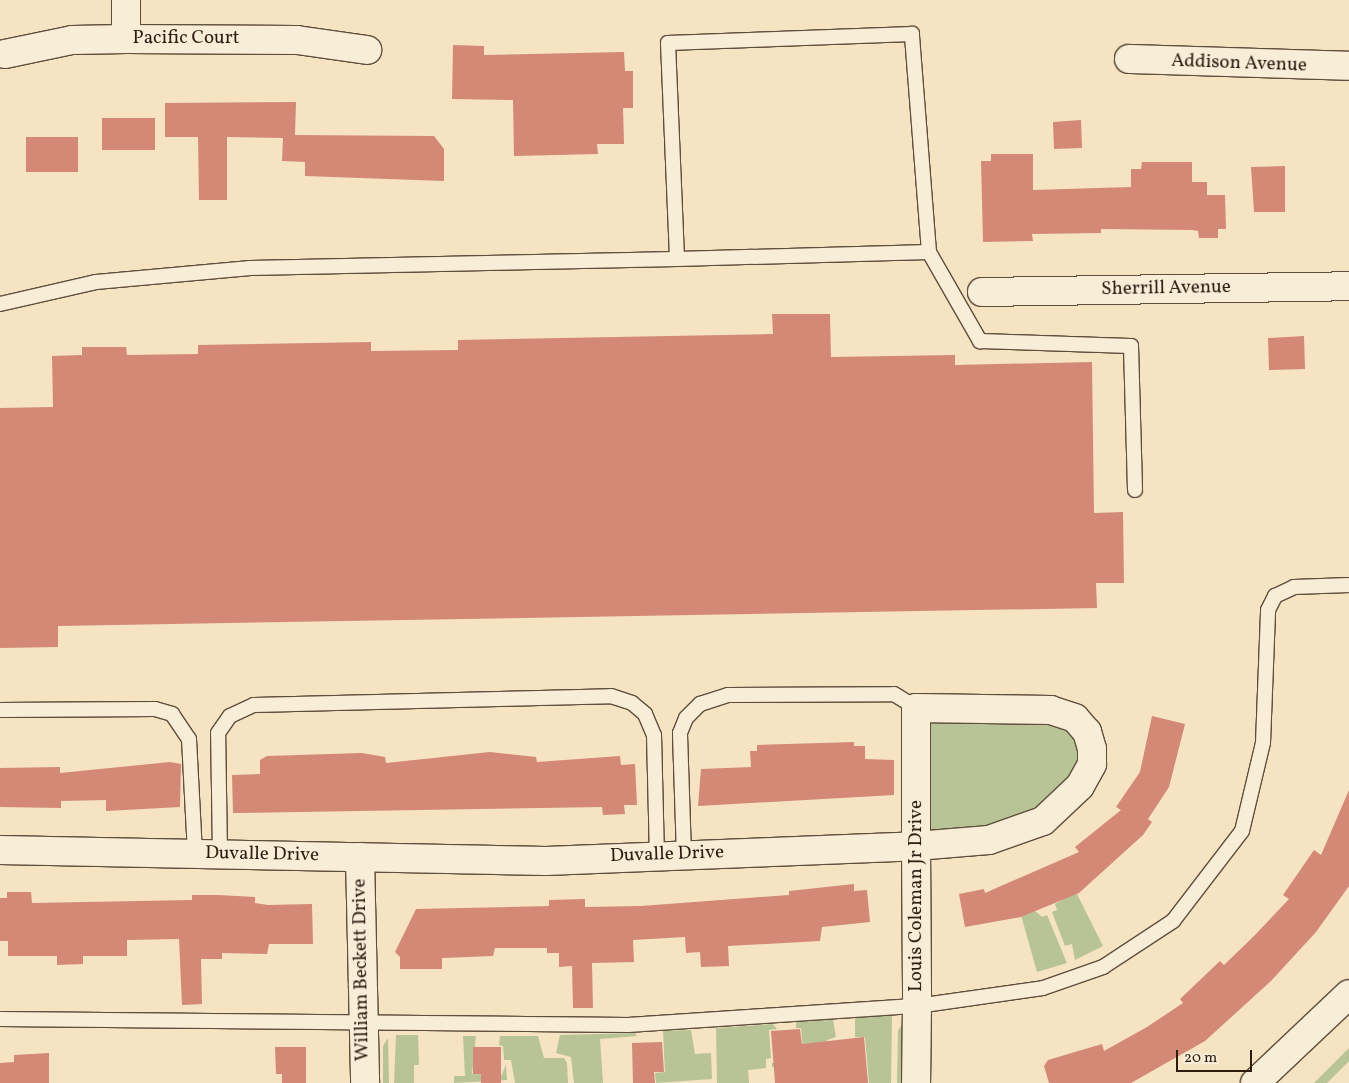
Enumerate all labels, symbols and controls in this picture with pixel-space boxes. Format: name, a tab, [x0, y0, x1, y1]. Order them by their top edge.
street label: Pacific Court	[133, 28, 239, 50]
street label: Addison Avenue	[1171, 50, 1307, 78]
street label: Sherrill Avenue	[1101, 276, 1231, 302]
street label: Louis Coleman Jr Drive	[906, 800, 928, 992]
street label: Duvalle Drive	[610, 842, 724, 868]
street label: Duvalle Drive	[205, 843, 319, 867]
street label: William Beckett Drive	[349, 878, 375, 1062]
scale bar	[1179, 1040, 1255, 1072]
text: 20 m	[1184, 1048, 1217, 1069]

